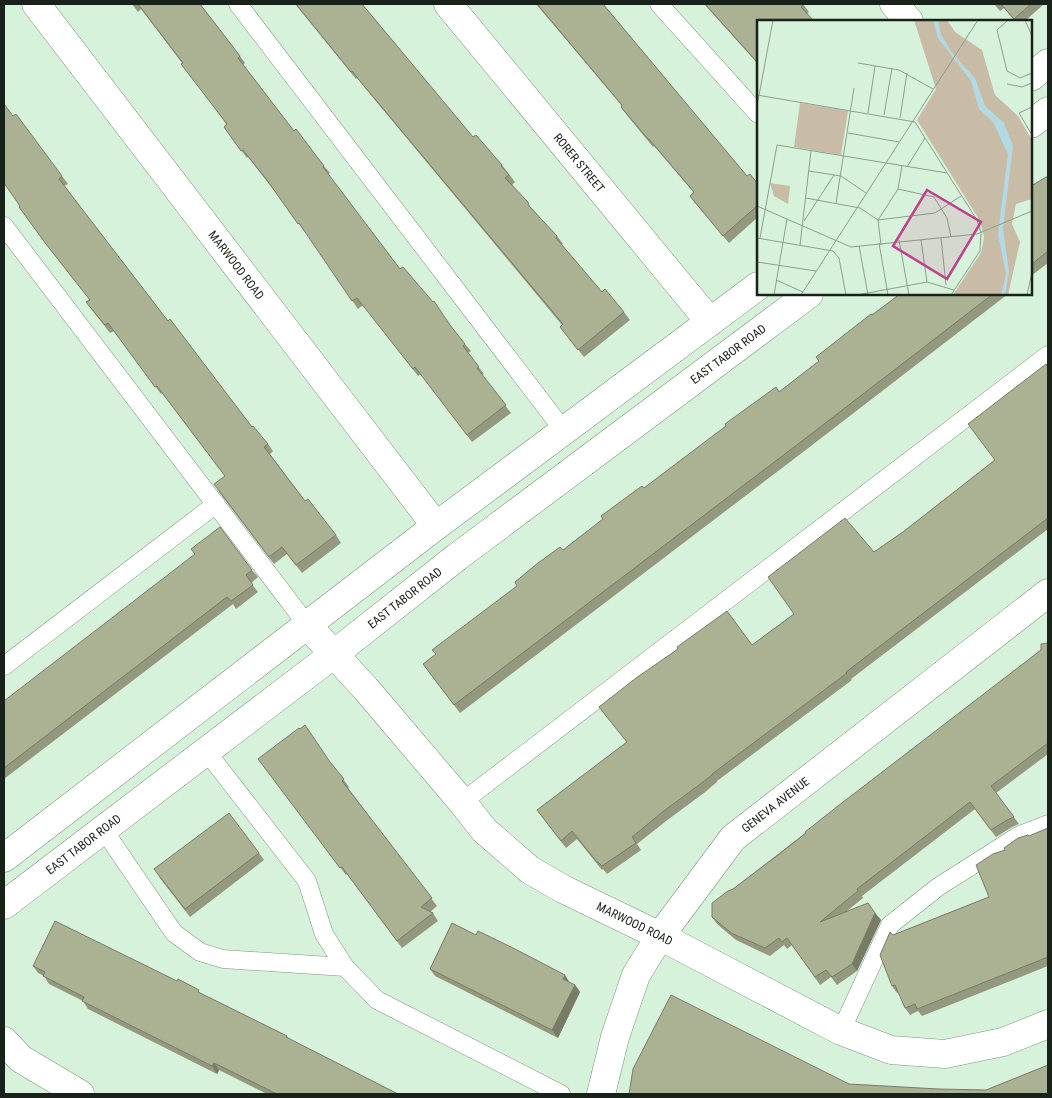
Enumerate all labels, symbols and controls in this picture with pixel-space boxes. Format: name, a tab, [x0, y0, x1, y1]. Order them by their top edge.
inset map	[757, 20, 1032, 295]
street label: RORER STREET	[551, 131, 607, 195]
street label: MARWOOD ROAD	[205, 228, 267, 302]
street label: EAST TABOR ROAD	[688, 321, 769, 387]
street label: EAST TABOR ROAD	[365, 564, 445, 632]
street label: GENEVA AVENUE	[739, 774, 812, 836]
street label: EAST TABOR ROAD	[43, 811, 124, 877]
street label: MARWOOD ROAD	[594, 899, 675, 948]

